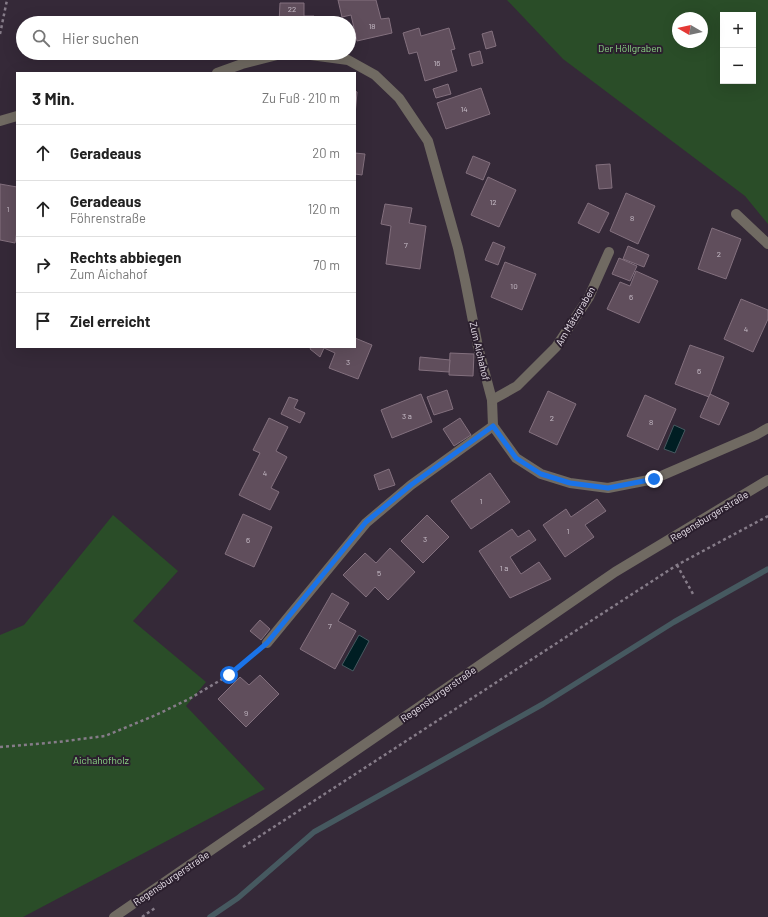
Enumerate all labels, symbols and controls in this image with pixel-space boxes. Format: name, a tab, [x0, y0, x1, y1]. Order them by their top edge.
house number: 22	[288, 4, 296, 14]
north arrow	[672, 12, 708, 48]
map controls	[720, 12, 756, 84]
button: +	[720, 12, 756, 48]
search box	[16, 16, 356, 60]
house number: 18	[369, 21, 375, 31]
icon: search	[30, 27, 52, 49]
text: Hier suchen	[62, 29, 139, 47]
park label: Der Höllgraben	[598, 42, 662, 54]
button: −	[720, 48, 756, 84]
house number: 16	[434, 58, 440, 68]
text: 3 Min.	[32, 88, 75, 108]
text: Zu Fuß · 210 m	[262, 90, 340, 106]
house number: 14	[460, 104, 468, 114]
icon: ahead	[32, 142, 54, 164]
text: Geradeaus	[70, 144, 141, 162]
text: 20 m	[312, 145, 340, 161]
text: Geradeaus	[70, 192, 141, 210]
house number: 12	[489, 197, 497, 207]
icon: ahead	[32, 198, 54, 220]
text: 120 m	[308, 201, 340, 217]
house number: 1	[7, 204, 10, 214]
text: Föhrenstraße	[70, 210, 146, 226]
house number: 8	[630, 213, 634, 223]
house number: 7	[404, 240, 408, 250]
text: Rechts abbiegen	[70, 248, 181, 266]
house number: 2	[717, 249, 721, 259]
icon: right	[32, 254, 54, 276]
text: 70 m	[313, 257, 340, 273]
text: Zum Aichahof	[70, 266, 148, 282]
house number: 10	[510, 281, 518, 291]
street label: Am Mätzgraben	[553, 284, 597, 348]
house number: 6	[629, 292, 633, 302]
icon: arrive	[32, 310, 54, 332]
text: Ziel erreicht	[70, 312, 151, 330]
street label: Zum Aichahof	[467, 321, 493, 382]
house number: 4	[744, 324, 748, 334]
house number: 3	[346, 357, 350, 367]
house number: 6	[697, 366, 701, 376]
house number: 3 a	[402, 411, 412, 421]
house number: 2	[550, 413, 554, 423]
house number: 8	[649, 417, 653, 427]
house number: 4	[263, 468, 267, 478]
route end	[645, 470, 663, 488]
street label: Regensburgerstraße	[668, 488, 750, 544]
house number: 1	[480, 496, 483, 506]
house number: 1	[567, 526, 570, 536]
house number: 3	[423, 534, 427, 544]
house number: 6	[246, 535, 250, 545]
house number: 1 a	[500, 563, 508, 573]
house number: 5	[377, 568, 381, 578]
house number: 7	[328, 621, 332, 631]
street label: Regensburgerstraße	[398, 664, 478, 724]
route start	[220, 666, 238, 684]
house number: 9	[244, 708, 248, 718]
park label: Aichahofholz	[73, 754, 130, 766]
street label: Regensburgerstraße	[131, 848, 211, 908]

